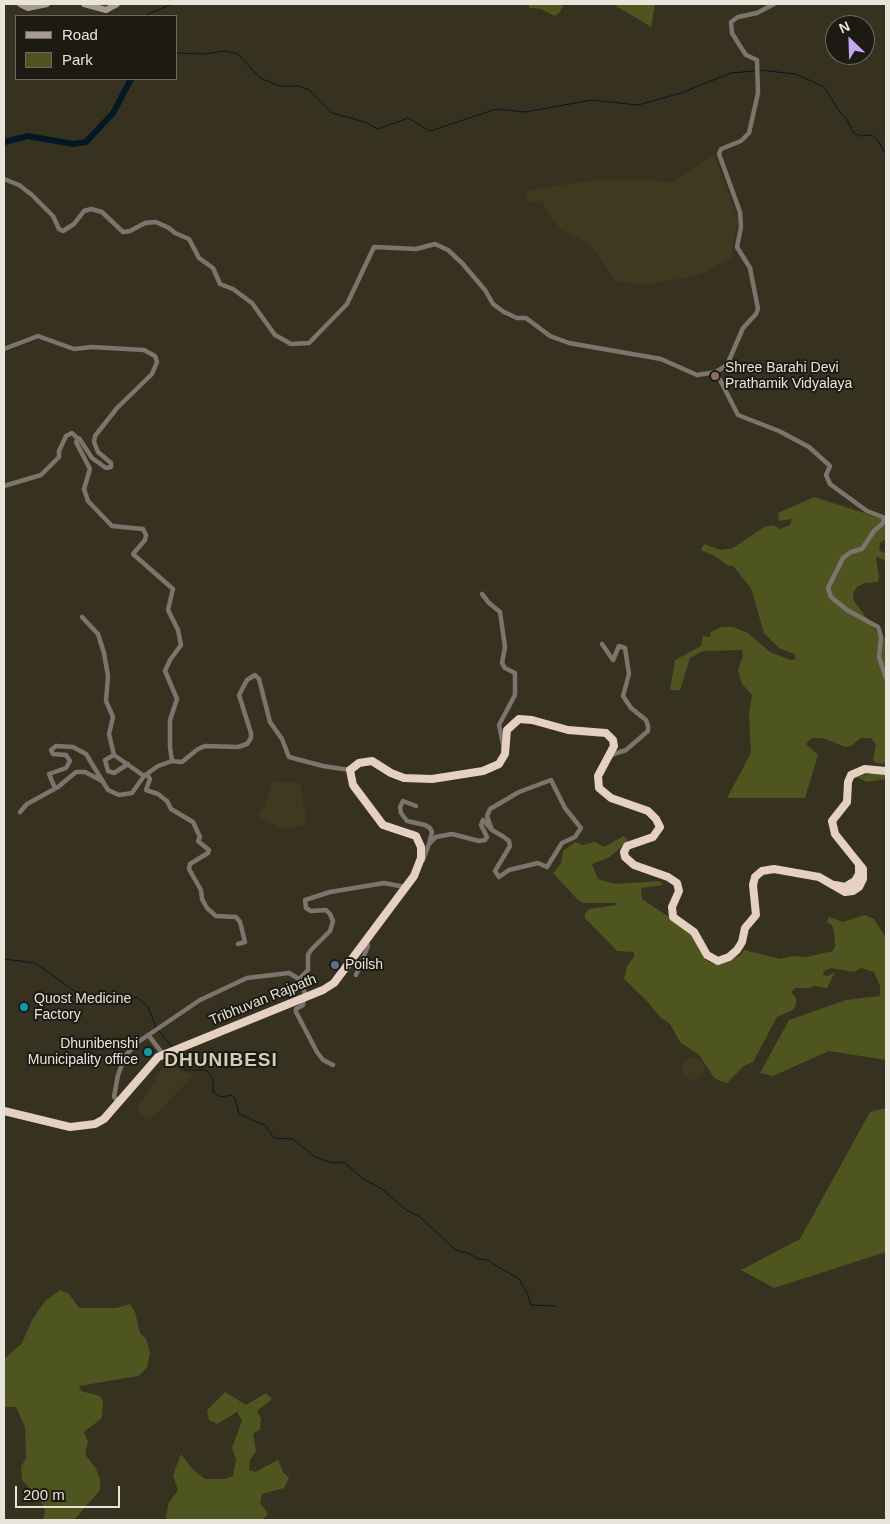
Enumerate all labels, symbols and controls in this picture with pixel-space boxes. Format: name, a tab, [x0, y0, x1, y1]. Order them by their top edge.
legend	[15, 15, 178, 80]
north arrow	[825, 15, 875, 65]
text: N	[836, 18, 852, 37]
text: Road	[62, 26, 98, 43]
text: Park	[62, 51, 93, 68]
place label: Shree Barahi Devi Prathamik Vidyalaya	[725, 360, 852, 392]
marker: Shree Barahi Devi Prathamik Vidyalaya	[709, 370, 721, 382]
place label: Poilsh	[345, 957, 383, 973]
marker: Poilsh	[329, 959, 341, 971]
street label: Tribhuvan Rajpath	[207, 971, 319, 1029]
place label: Quost Medicine Factory	[34, 991, 131, 1024]
marker: Quost Medicine Factory	[18, 1001, 30, 1013]
place label: Dhunibenshi Municipality office	[28, 1036, 138, 1068]
marker: Dhunibenshi Municipality office	[142, 1046, 154, 1058]
district label: DHUNIBESI	[163, 1050, 279, 1072]
scale bar	[18, 1476, 122, 1508]
text: 200 m	[23, 1486, 65, 1503]

